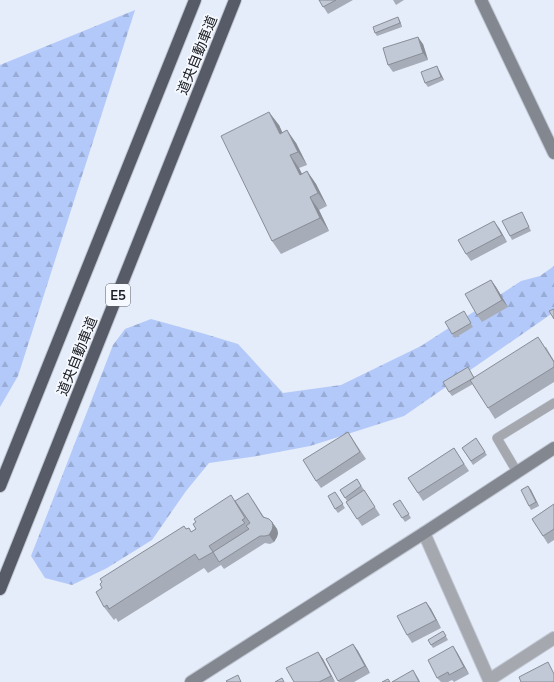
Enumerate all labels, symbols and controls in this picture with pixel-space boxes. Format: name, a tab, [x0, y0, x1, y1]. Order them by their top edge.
street label: 道央自動車道	[173, 13, 221, 97]
road number: E5	[106, 284, 130, 306]
street label: 道央自動車道	[53, 314, 101, 398]

